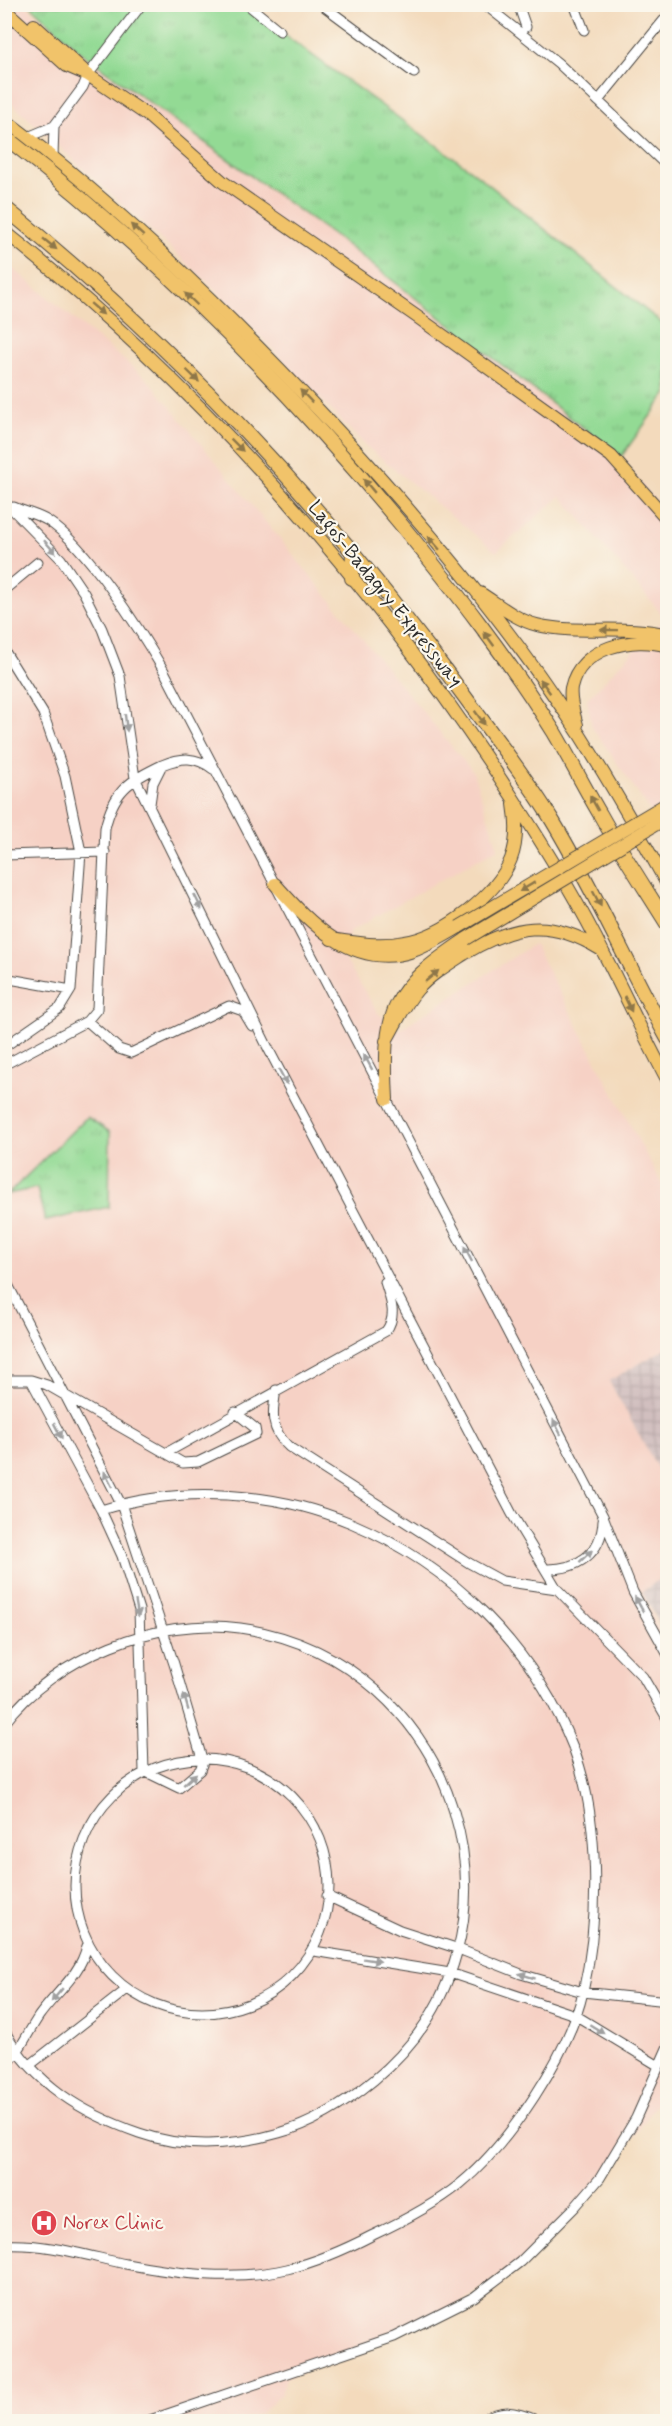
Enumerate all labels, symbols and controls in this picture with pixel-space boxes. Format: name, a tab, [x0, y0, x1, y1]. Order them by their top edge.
one-way arrow	[130, 224, 145, 237]
one-way arrow	[42, 238, 58, 251]
one-way arrow	[185, 292, 199, 306]
one-way arrow	[90, 302, 105, 316]
one-way arrow	[186, 369, 200, 383]
one-way arrow	[300, 390, 314, 404]
one-way arrow	[229, 438, 243, 452]
one-way arrow	[362, 478, 375, 494]
street label: Lagos-Badagry Expressway	[300, 495, 469, 694]
one-way arrow	[428, 535, 441, 551]
one-way arrow	[43, 539, 56, 554]
one-way arrow	[600, 626, 619, 635]
one-way arrow	[483, 631, 496, 647]
one-way arrow	[539, 679, 551, 695]
one-way arrow	[474, 710, 486, 726]
one-way arrow	[121, 713, 130, 732]
one-way arrow	[589, 795, 599, 812]
one-way arrow	[519, 881, 535, 892]
one-way arrow	[592, 891, 602, 908]
one-way arrow	[193, 894, 202, 911]
one-way arrow	[424, 970, 440, 983]
one-way arrow	[624, 996, 633, 1013]
one-way arrow	[363, 1054, 373, 1071]
one-way arrow	[278, 1069, 288, 1086]
one-way arrow	[463, 1245, 473, 1262]
one-way arrow	[553, 1418, 563, 1436]
one-way arrow	[53, 1423, 63, 1440]
one-way arrow	[103, 1470, 112, 1487]
one-way arrow	[579, 1549, 594, 1563]
one-way arrow	[634, 1595, 644, 1612]
one-way arrow	[133, 1600, 142, 1619]
one-way arrow	[181, 1693, 190, 1711]
one-way arrow	[182, 1773, 197, 1786]
one-way arrow	[362, 1956, 381, 1965]
one-way arrow	[518, 1971, 536, 1980]
one-way arrow	[51, 1987, 64, 2002]
one-way arrow	[589, 2024, 605, 2035]
hospital icon: Norex Clinic	[29, 2208, 59, 2238]
place label: Norex Clinic	[63, 2210, 164, 2237]

